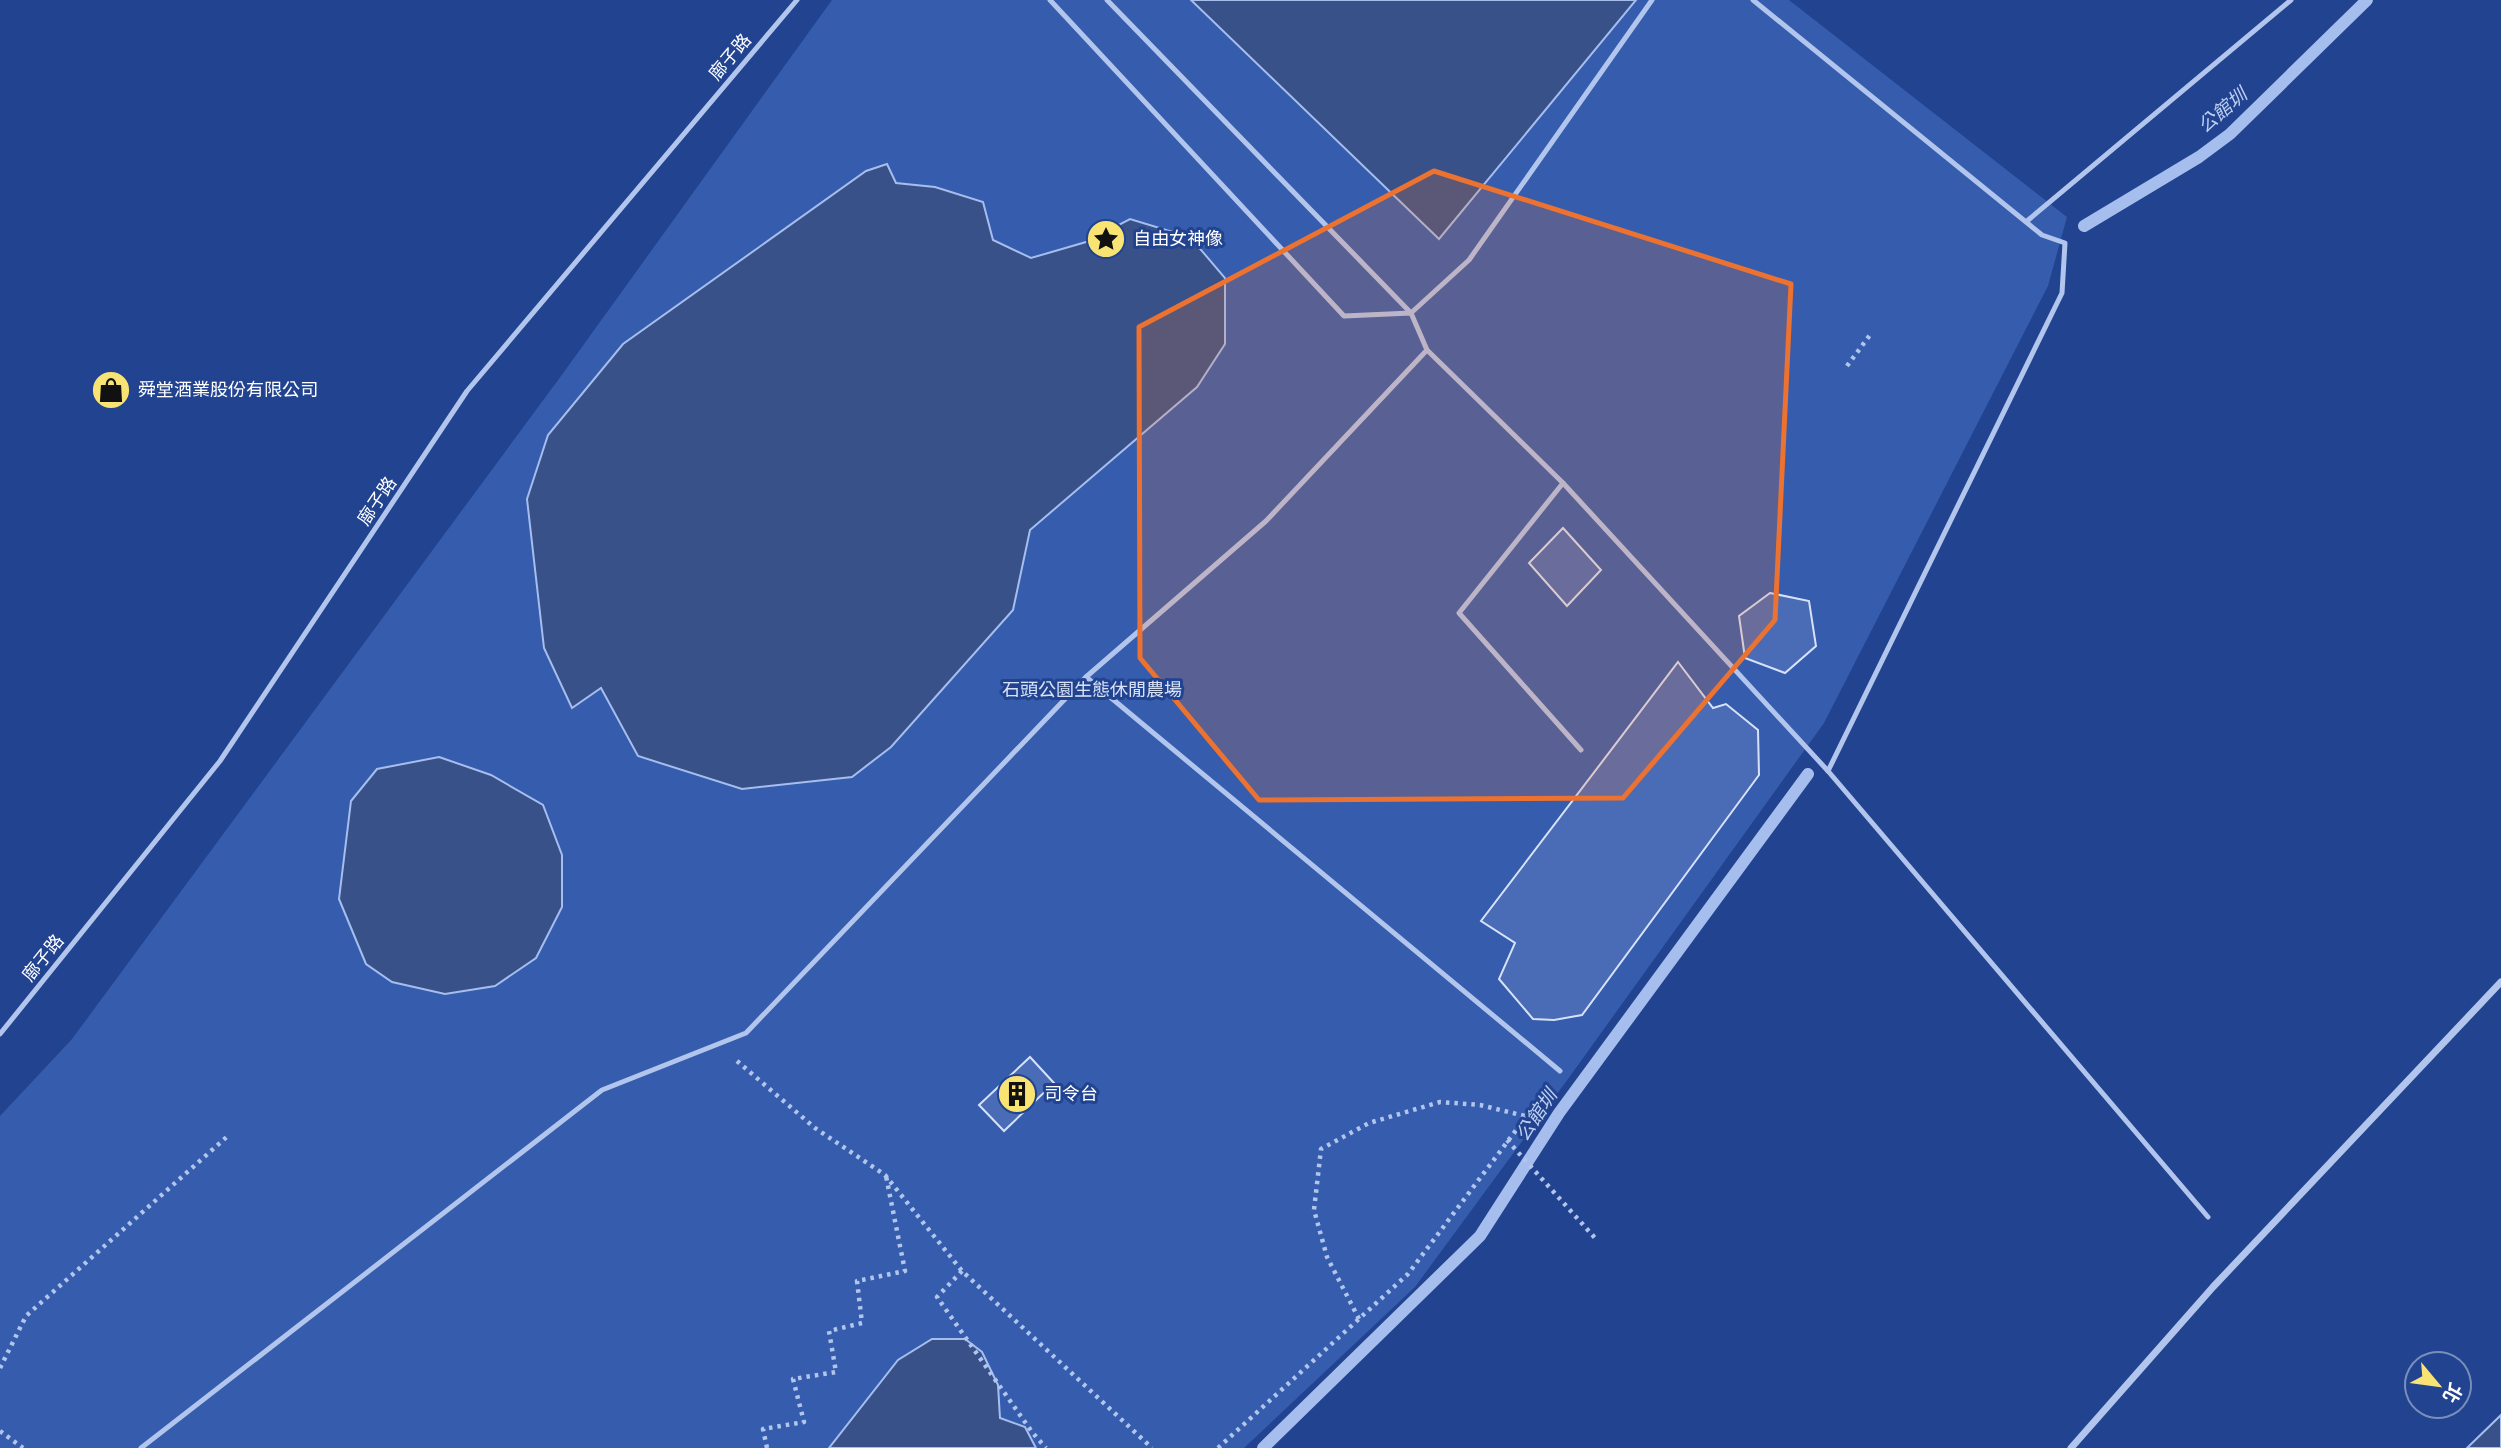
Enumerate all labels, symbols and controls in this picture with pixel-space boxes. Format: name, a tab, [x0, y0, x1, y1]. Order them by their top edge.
street label: 廍子路	[703, 29, 756, 85]
water label: 公館圳	[2192, 81, 2254, 138]
place icon: 自由女神像	[1085, 218, 1127, 260]
place label: 自由女神像	[1133, 227, 1223, 250]
shop icon: 舜堂酒業股份有限公司	[90, 369, 132, 411]
place label: 舜堂酒業股份有限公司	[138, 378, 318, 401]
street label: 廍子路	[352, 472, 401, 530]
park label: 石頭公園生態休閒農場	[1002, 678, 1182, 701]
street label: 廍子路	[17, 929, 69, 986]
building icon: 司令台	[996, 1073, 1038, 1115]
place label: 司令台	[1044, 1082, 1098, 1105]
water label: 公館圳	[1510, 1082, 1564, 1145]
north arrow	[2403, 1350, 2473, 1420]
text: 北	[2438, 1379, 2468, 1407]

